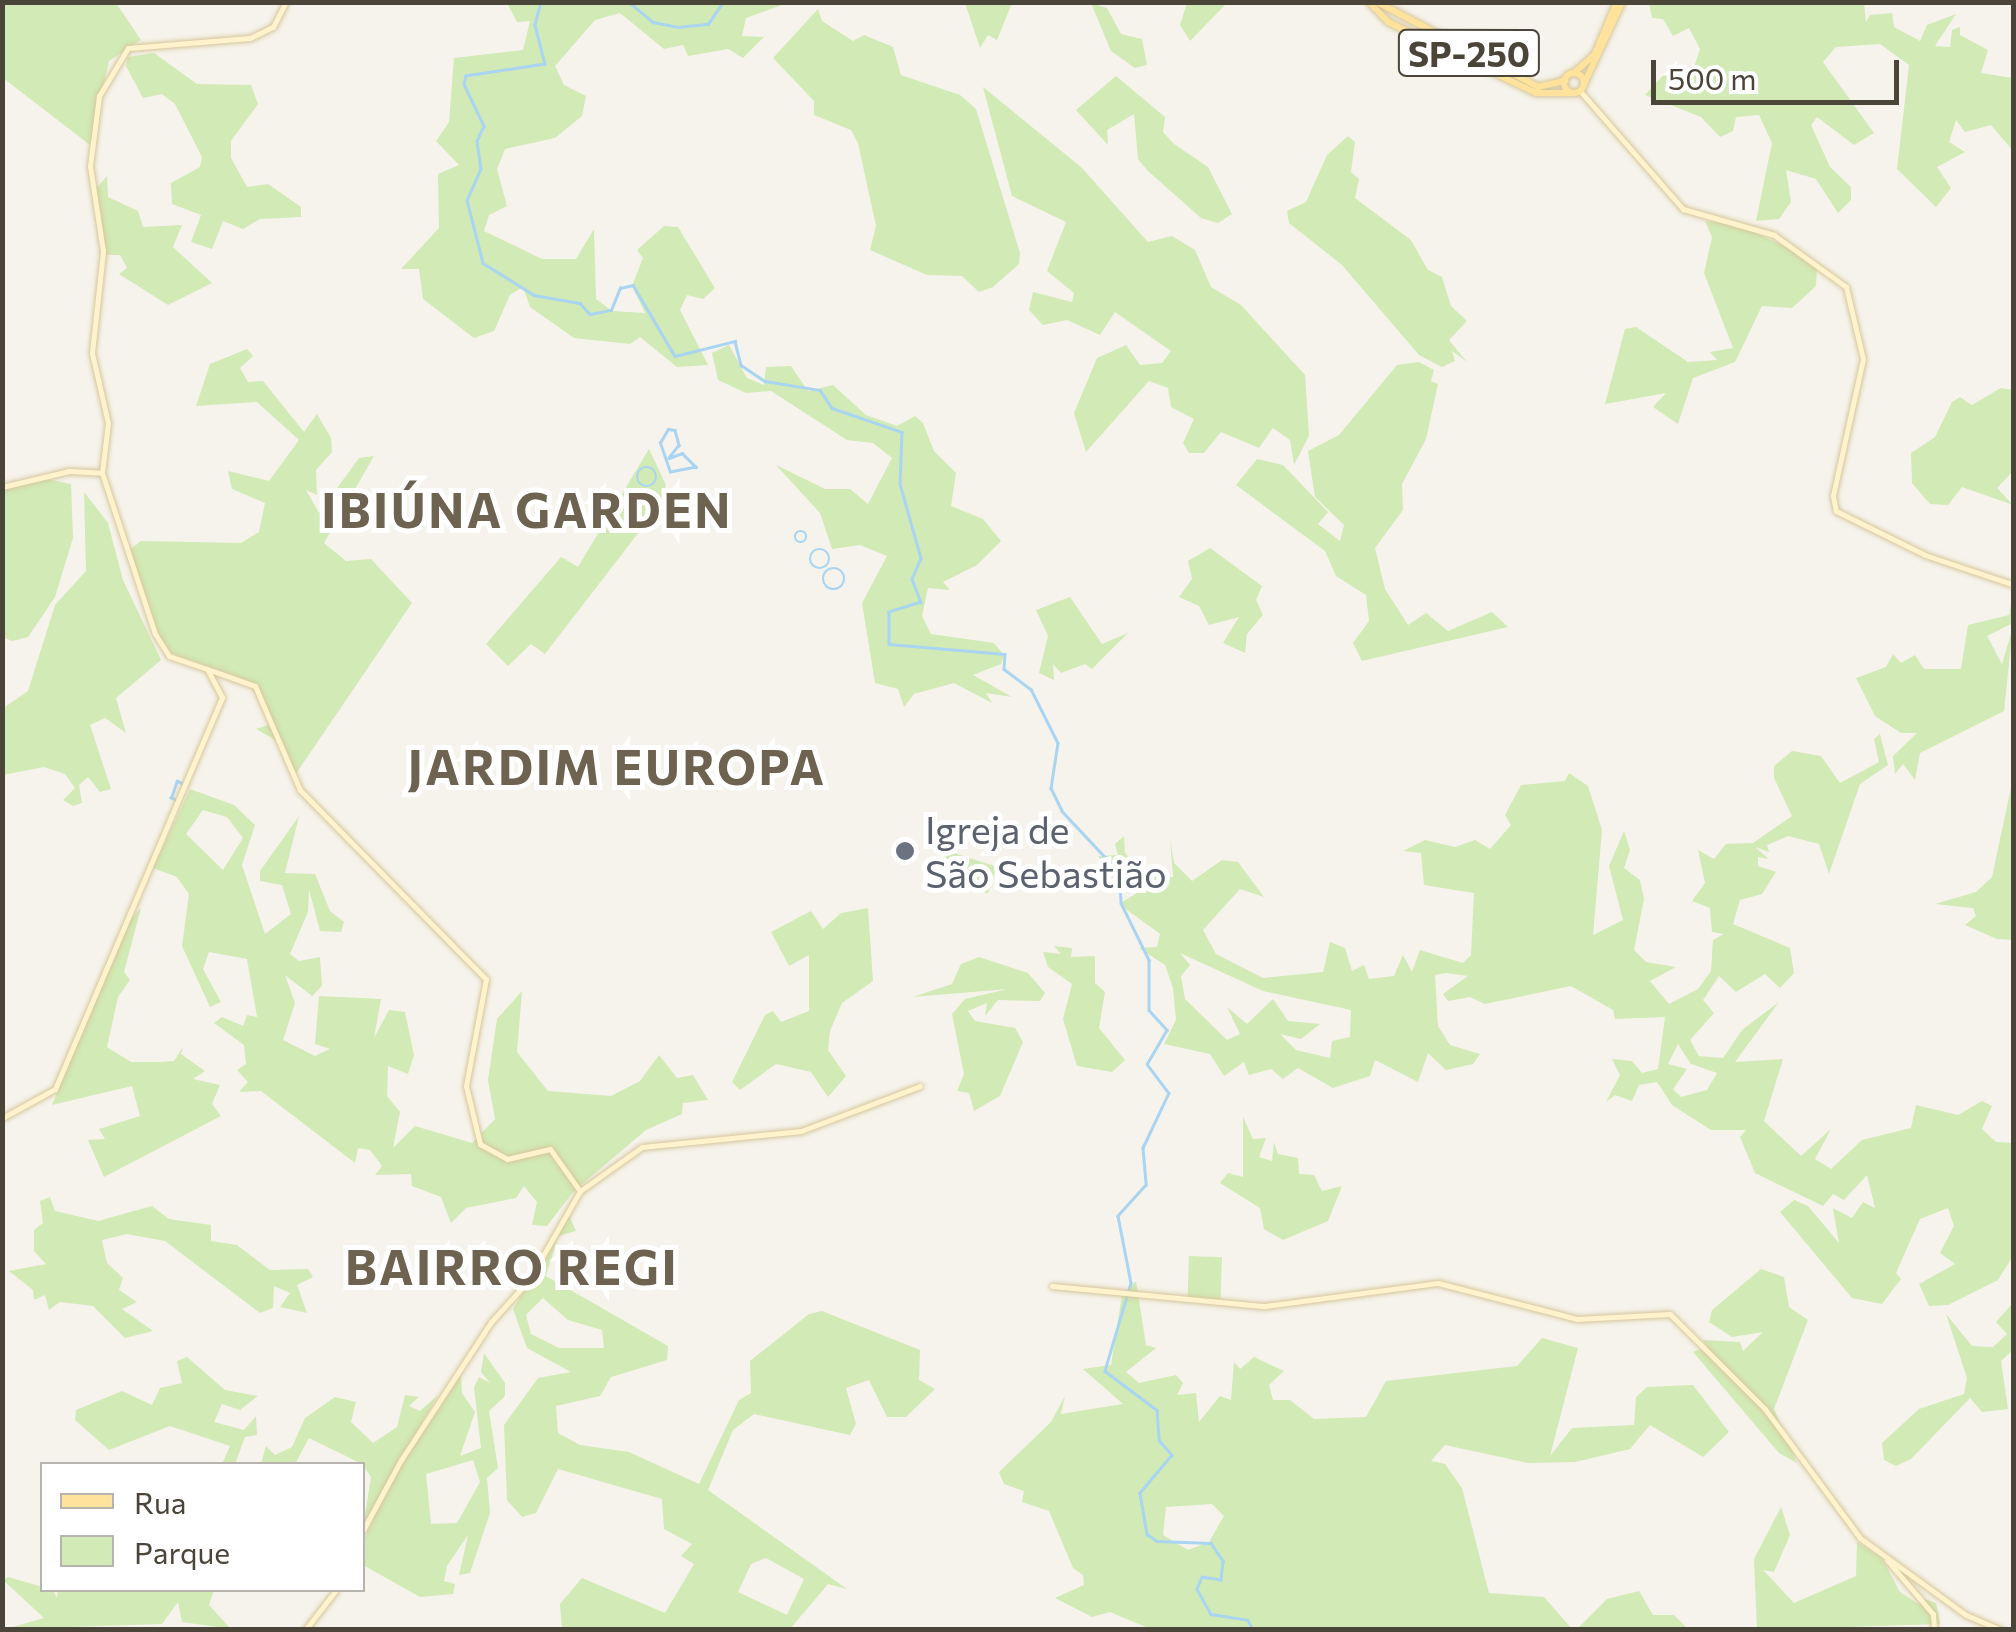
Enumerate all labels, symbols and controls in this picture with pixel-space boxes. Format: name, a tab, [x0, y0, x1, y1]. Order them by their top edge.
road number: SP-250	[1396, 23, 1542, 83]
scale bar	[1656, 40, 1904, 102]
text: 500 m	[1668, 59, 1756, 96]
district label: IBIÚNA GARDEN	[321, 480, 733, 538]
district label: JARDIM EUROPA	[408, 737, 826, 795]
place label: Igreja de São Sebastião	[925, 806, 1167, 896]
marker: Igreja de São Sebastião	[894, 840, 916, 862]
district label: BAIRRO REGI	[345, 1237, 679, 1295]
legend	[40, 1462, 365, 1592]
text: Rua	[134, 1483, 186, 1520]
text: Parque	[134, 1533, 230, 1570]

